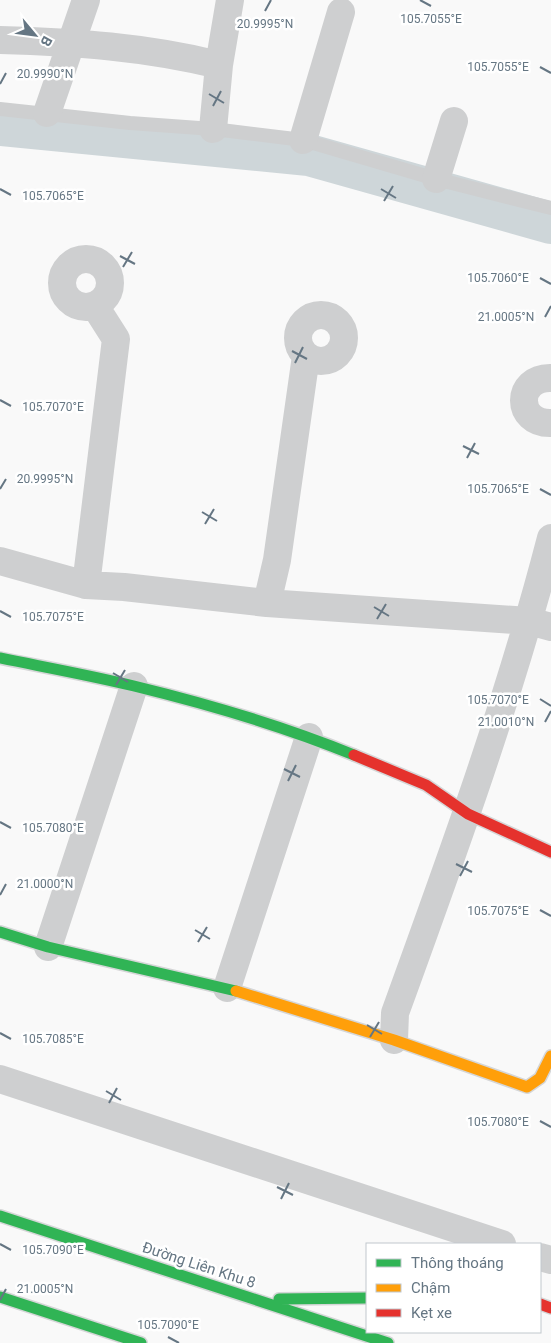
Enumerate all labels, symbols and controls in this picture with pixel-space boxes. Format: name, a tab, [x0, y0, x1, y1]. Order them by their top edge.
north arrow	[10, 10, 60, 60]
text: 105.7055°E	[400, 12, 462, 26]
text: 20.9995°N	[237, 17, 293, 31]
text: B	[37, 34, 56, 49]
text: 105.7055°E	[467, 60, 529, 74]
text: 20.9990°N	[17, 67, 73, 81]
text: 105.7065°E	[22, 189, 84, 203]
text: 105.7060°E	[467, 271, 529, 285]
text: 21.0005°N	[478, 310, 534, 324]
text: 105.7070°E	[22, 400, 84, 414]
text: 20.9995°N	[17, 472, 73, 486]
text: 105.7065°E	[467, 482, 529, 496]
text: 105.7075°E	[22, 610, 84, 624]
text: 105.7070°E	[467, 693, 529, 707]
text: 21.0010°N	[478, 715, 534, 729]
text: 105.7080°E	[22, 821, 84, 835]
text: 21.0000°N	[17, 877, 73, 891]
text: 105.7075°E	[467, 904, 529, 918]
text: 105.7085°E	[22, 1032, 84, 1046]
text: 105.7080°E	[467, 1115, 529, 1129]
street label: Đường Liên Khu 8	[140, 1238, 258, 1292]
text: 105.7090°E	[22, 1243, 84, 1257]
legend	[366, 1243, 541, 1333]
text: Thông thoáng	[411, 1254, 504, 1272]
text: Chậm	[411, 1279, 450, 1297]
text: 21.0005°N	[17, 1282, 73, 1296]
text: Kẹt xe	[411, 1304, 452, 1322]
text: 105.7090°E	[137, 1318, 199, 1332]

